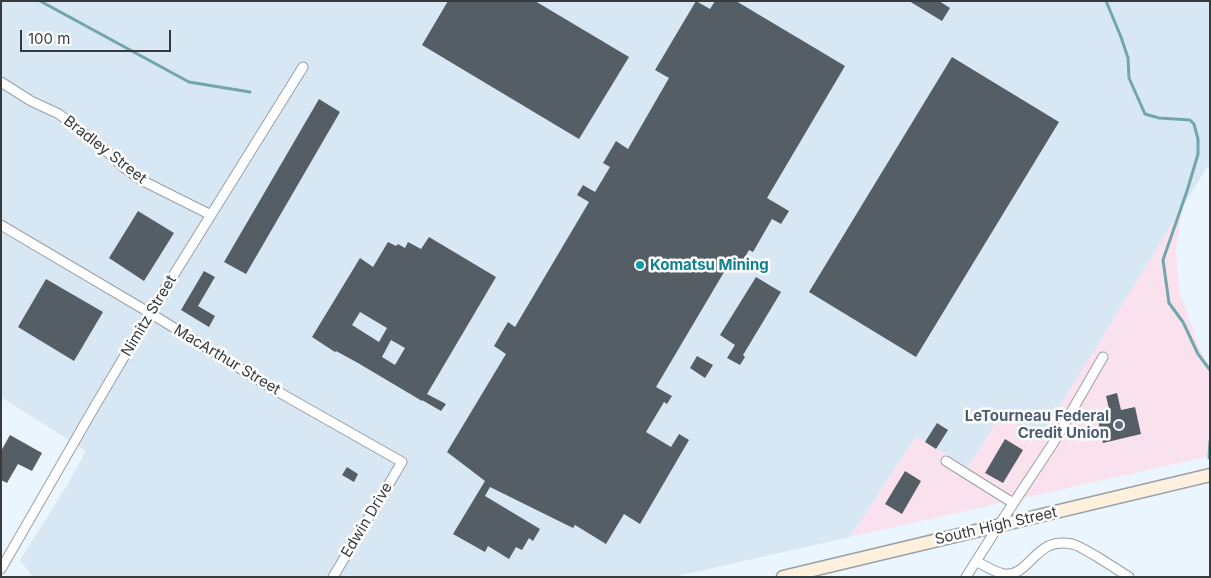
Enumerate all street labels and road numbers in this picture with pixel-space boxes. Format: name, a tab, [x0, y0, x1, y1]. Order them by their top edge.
street label: Bradley Street	[60, 112, 150, 188]
street label: Nimitz Street	[118, 272, 180, 360]
street label: MacArthur Street	[170, 321, 284, 399]
street label: Edwin Drive	[338, 479, 396, 561]
street label: South High Street	[933, 503, 1059, 549]

